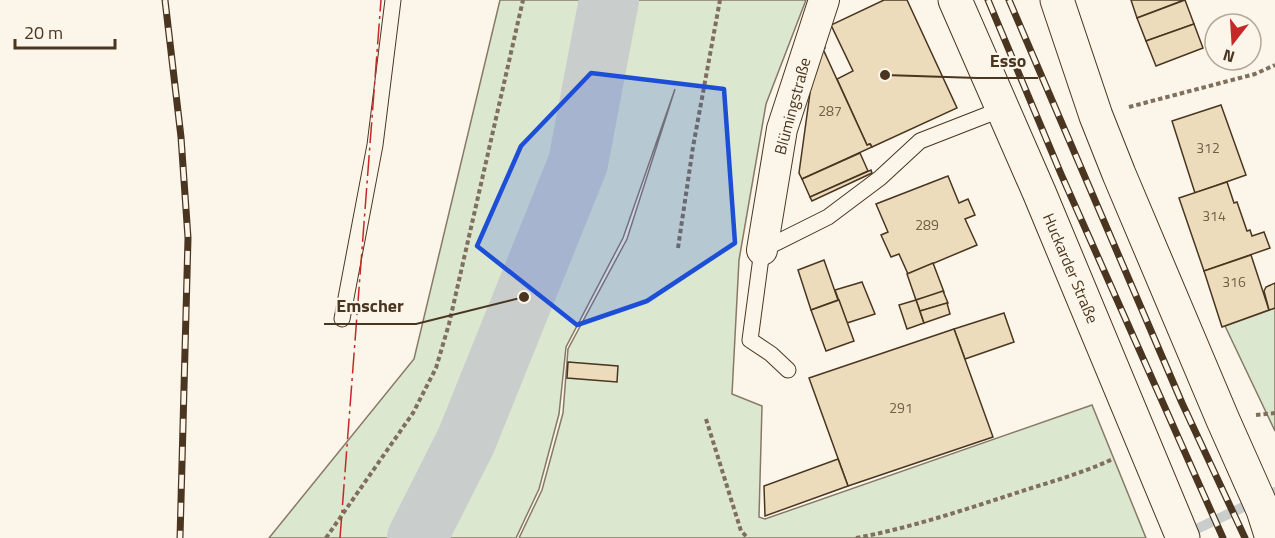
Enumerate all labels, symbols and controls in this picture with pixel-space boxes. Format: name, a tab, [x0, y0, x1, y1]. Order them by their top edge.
scale bar	[15, 12, 116, 50]
north arrow	[1203, 12, 1263, 72]
text: 20 m	[24, 19, 63, 46]
callout: Esso	[977, 42, 1038, 78]
text: N	[1220, 43, 1237, 69]
text: Esso	[990, 47, 1026, 74]
street label: Blümingstraße	[768, 55, 816, 157]
house number: 287	[818, 100, 842, 121]
house number: 312	[1196, 137, 1220, 158]
house number: 314	[1202, 205, 1226, 226]
street label: Huckarder Straße	[1037, 209, 1105, 327]
house number: 289	[915, 214, 939, 235]
house number: 316	[1222, 271, 1246, 292]
callout: Emscher	[324, 288, 416, 324]
text: Emscher	[336, 292, 404, 319]
house number: 291	[889, 397, 913, 418]

